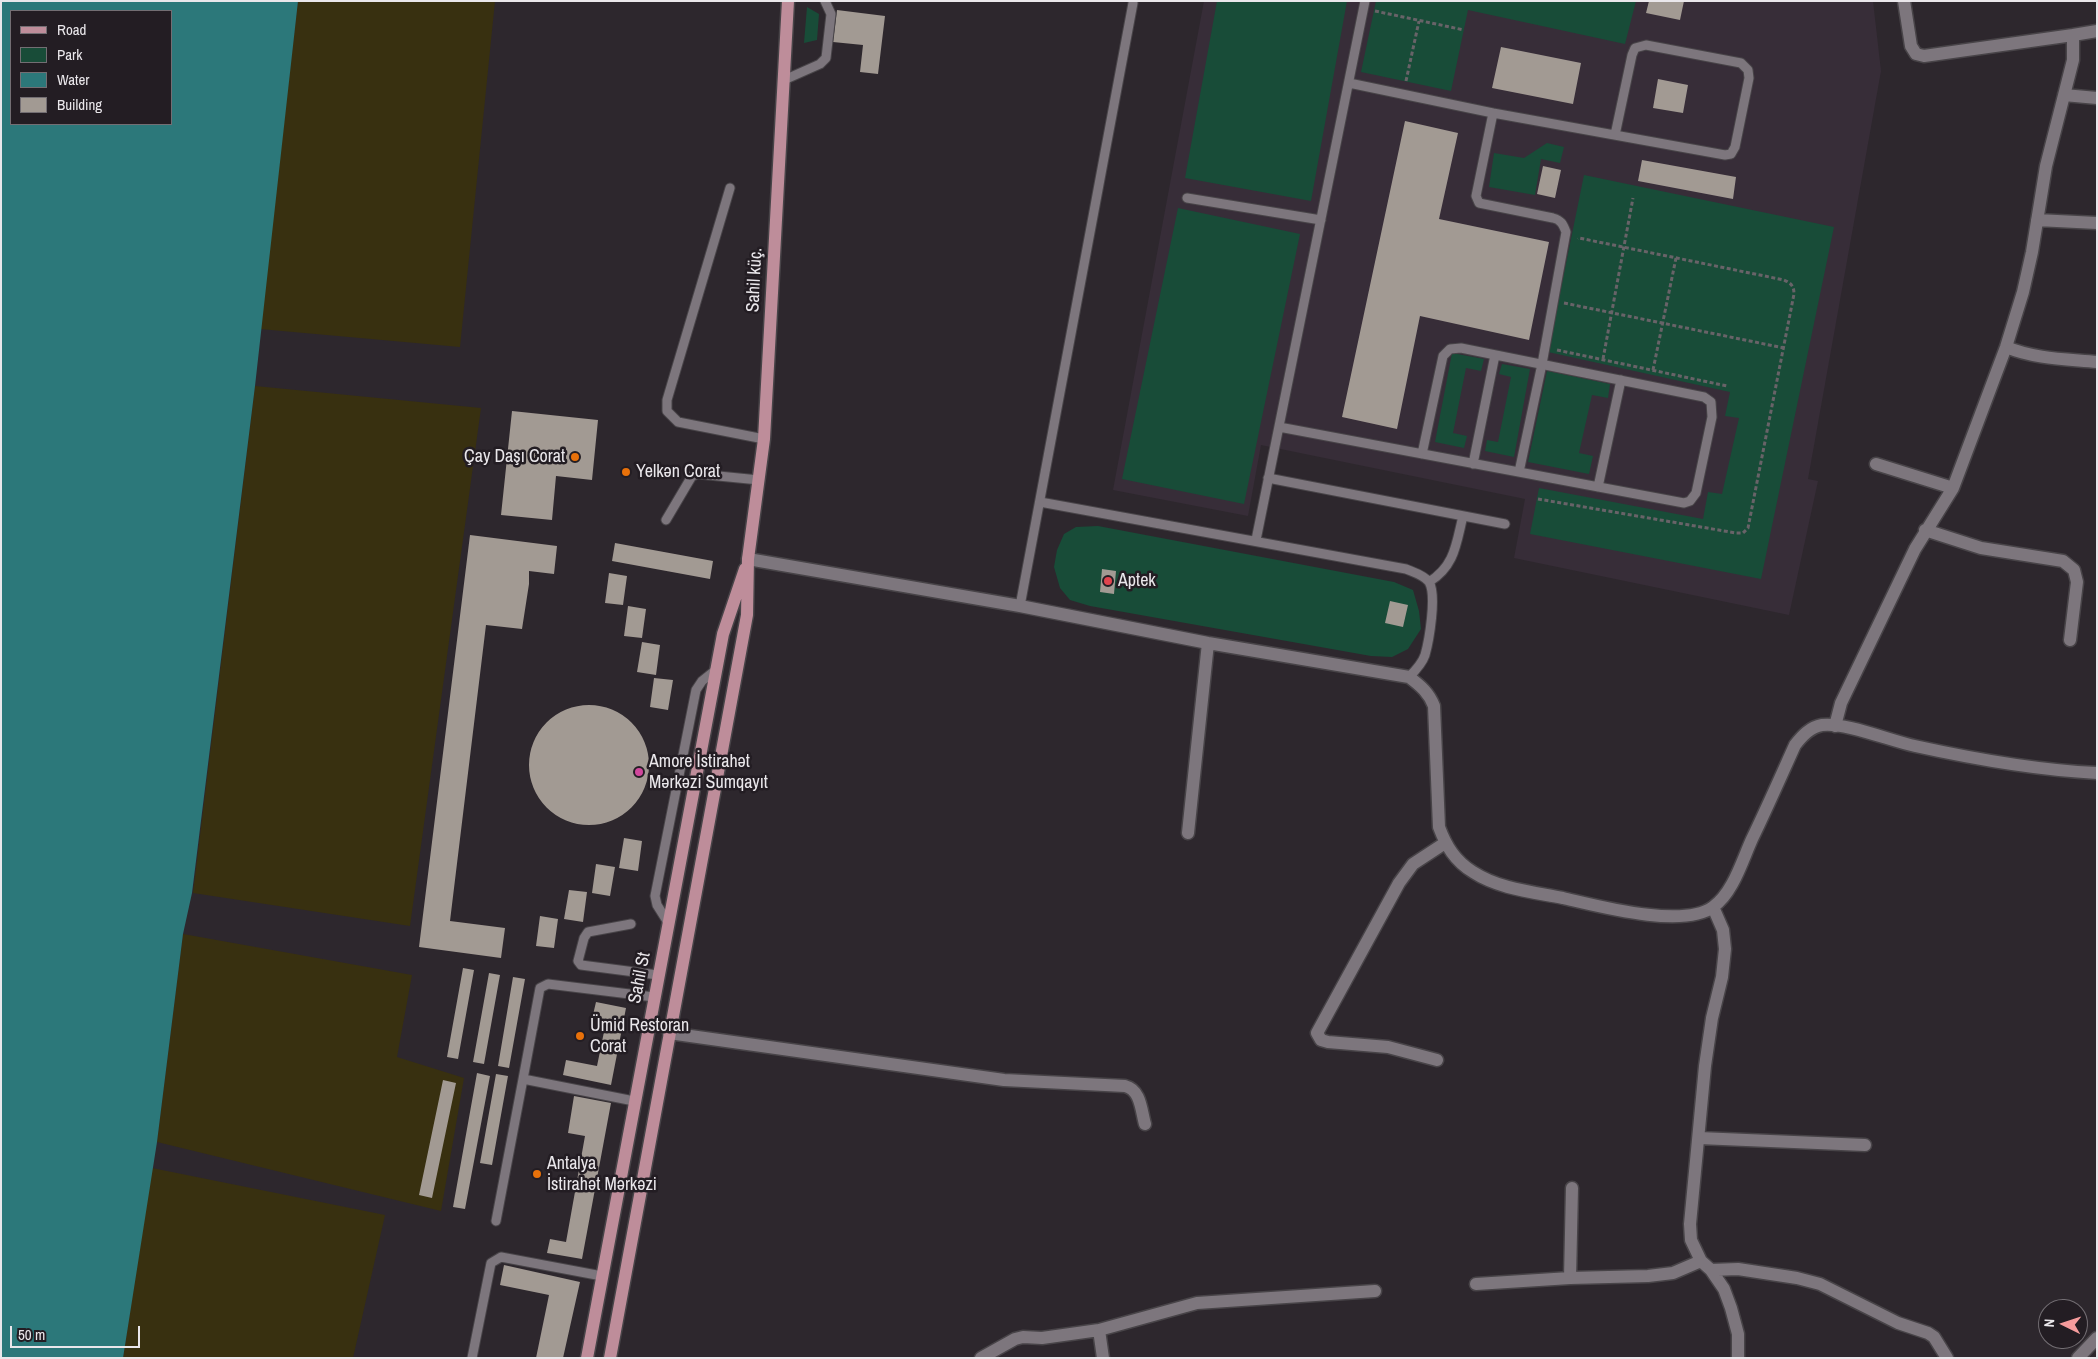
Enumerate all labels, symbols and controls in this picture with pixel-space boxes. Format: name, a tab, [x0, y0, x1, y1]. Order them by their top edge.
legend	[10, 10, 172, 125]
text: Road	[57, 19, 86, 40]
text: Park	[57, 44, 82, 65]
text: Water	[57, 69, 89, 90]
text: Building	[57, 94, 102, 115]
street label: Sahil küç.	[743, 247, 767, 313]
place label: Çay Daşı Corat	[464, 446, 565, 468]
marker: Çay Daşı Corat	[569, 451, 581, 463]
place label: Yelkən Corat	[636, 461, 720, 483]
marker: Yelkən Corat	[620, 466, 632, 478]
place label: Aptek	[1118, 570, 1156, 592]
marker: Aptek	[1102, 575, 1114, 587]
place label: Amore İstirahət Mərkəzi Sumqayıt	[649, 751, 768, 794]
marker: Amore İstirahət Mərkəzi Sumqayıt	[633, 766, 645, 778]
street label: Sahil St	[624, 951, 656, 1005]
place label: Ümid Restoran Corat	[590, 1015, 689, 1058]
marker: Ümid Restoran Corat	[574, 1030, 586, 1042]
place label: Antalya İstirahət Mərkəzi	[547, 1153, 657, 1196]
marker: Antalya İstirahət Mərkəzi	[531, 1168, 543, 1180]
north arrow	[2038, 1299, 2088, 1349]
scale bar	[12, 1316, 142, 1348]
text: N	[2040, 1318, 2058, 1328]
text: 50 m	[18, 1324, 45, 1345]

